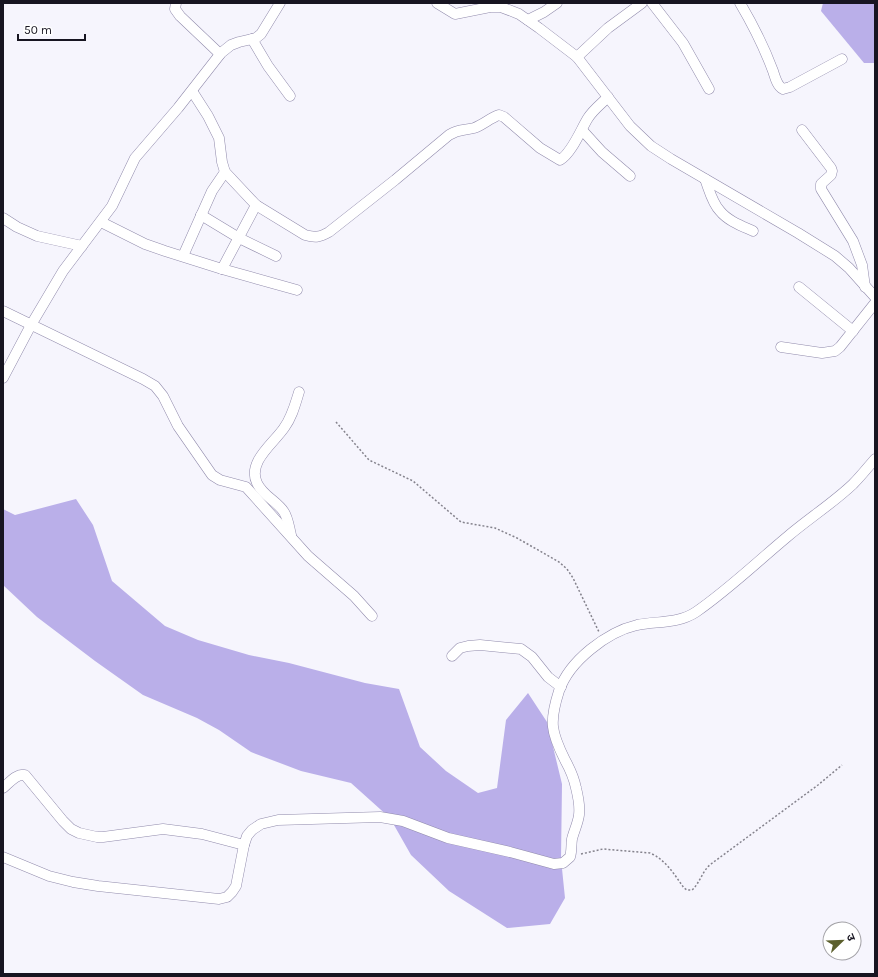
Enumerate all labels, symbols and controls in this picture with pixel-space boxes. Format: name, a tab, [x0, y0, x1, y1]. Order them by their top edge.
scale bar	[18, 16, 85, 42]
text: 50 m	[24, 23, 52, 37]
north arrow	[822, 921, 862, 961]
text: उ	[844, 932, 858, 943]

